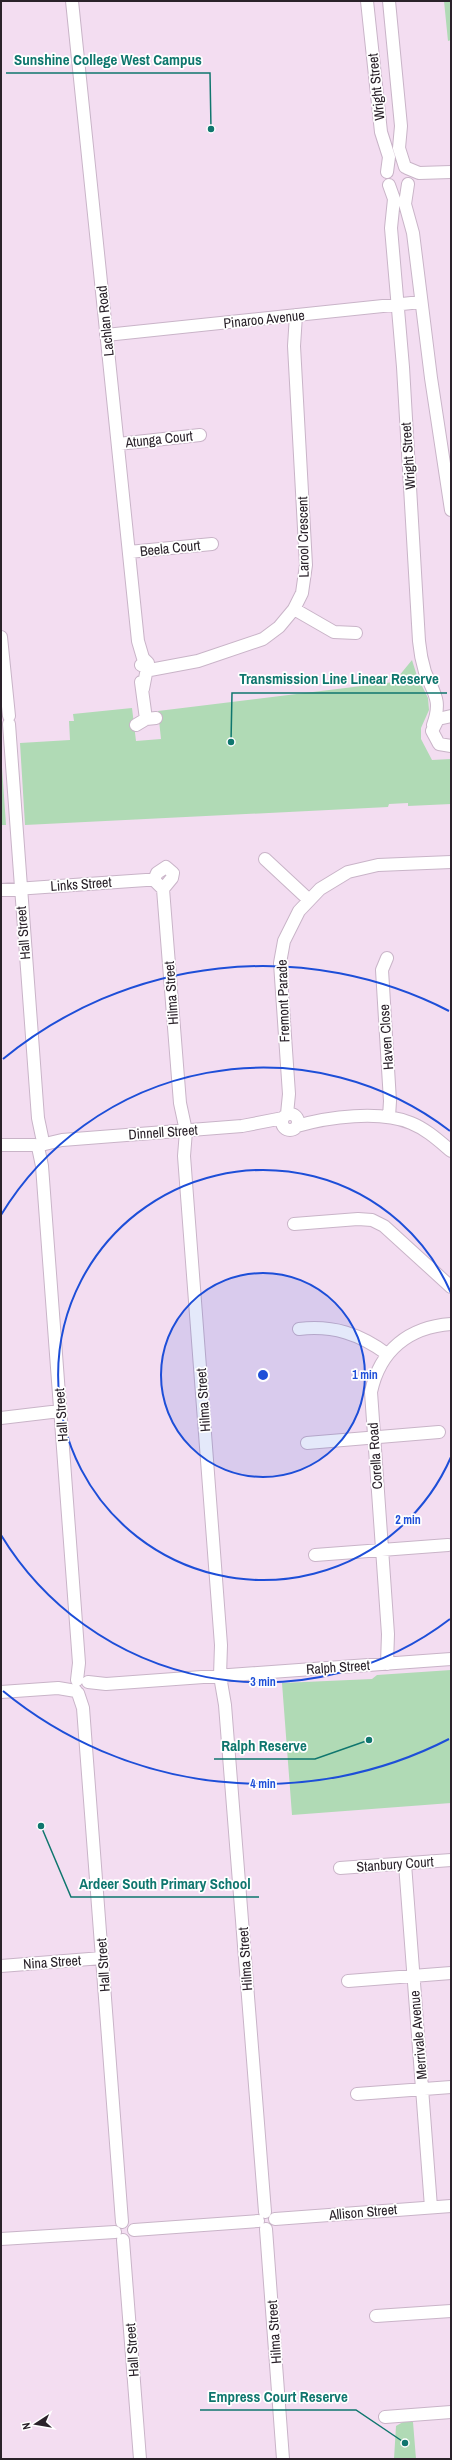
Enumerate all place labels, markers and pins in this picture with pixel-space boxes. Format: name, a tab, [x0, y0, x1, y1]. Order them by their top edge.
callout: Sunshine College West Campus	[6, 46, 210, 73]
callout: Transmission Line Linear Reserve	[232, 666, 447, 693]
centre of rings	[256, 1368, 270, 1382]
callout: Ralph Reserve	[214, 1732, 315, 1759]
callout: Ardeer South Primary School	[71, 1870, 259, 1897]
callout: Empress Court Reserve	[200, 2383, 356, 2410]

